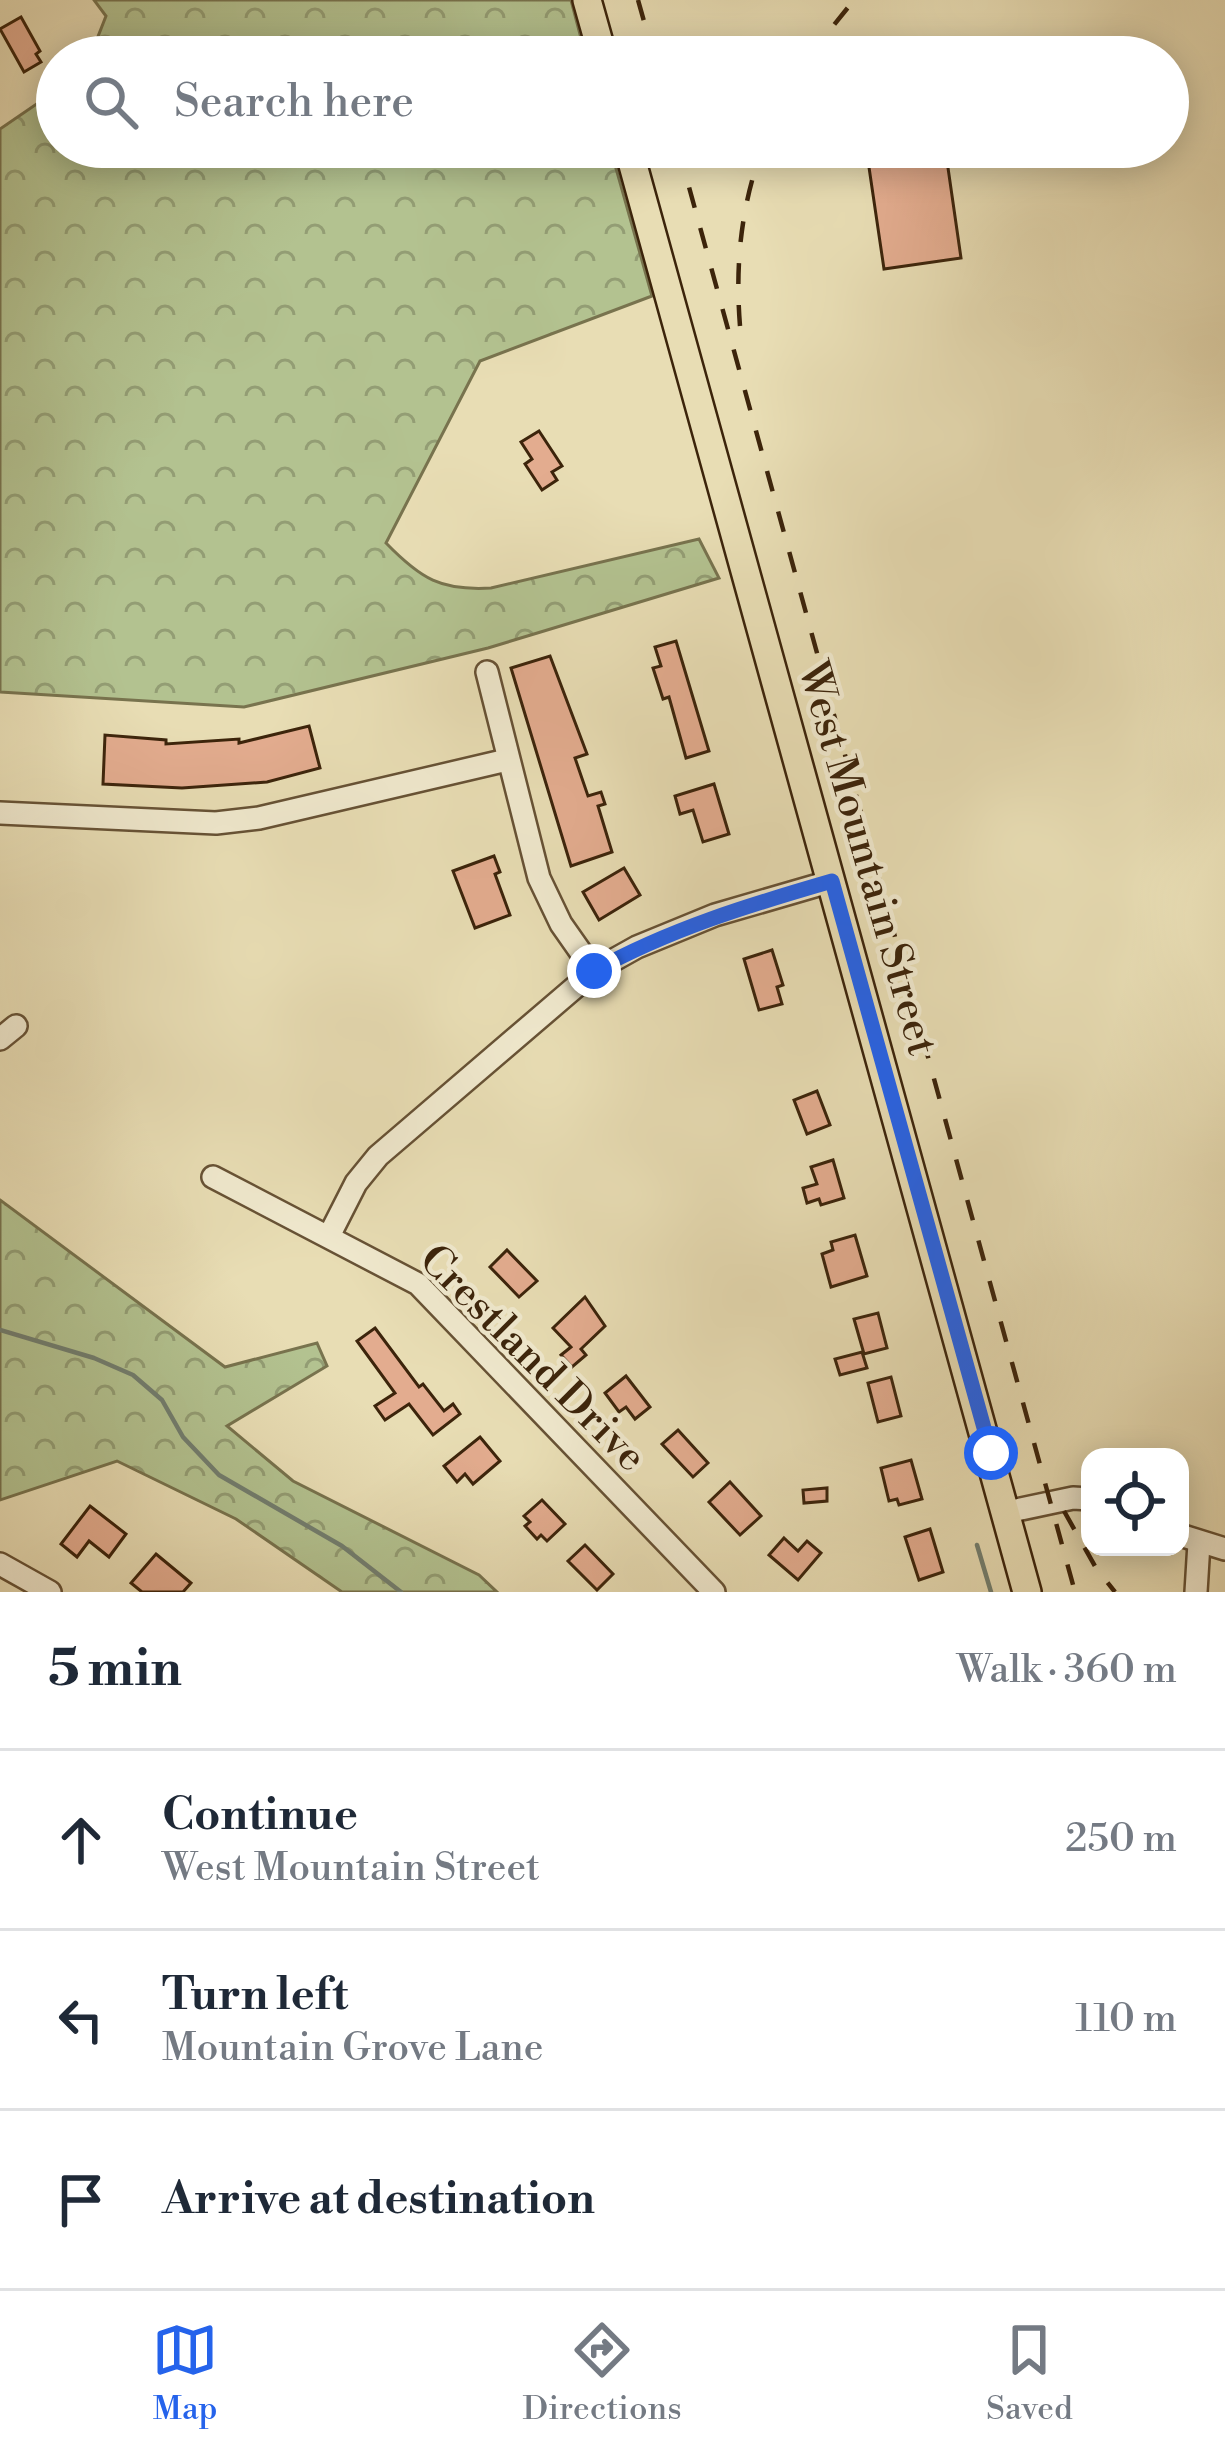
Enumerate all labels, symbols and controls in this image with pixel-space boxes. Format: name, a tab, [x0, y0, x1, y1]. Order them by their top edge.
search box	[36, 36, 1189, 168]
icon: search	[78, 69, 144, 135]
text: Search here	[174, 74, 414, 131]
street label: West Mountain Street	[784, 654, 948, 1062]
route end	[567, 944, 621, 998]
street label: Crestland Drive	[407, 1234, 657, 1484]
route start	[964, 1426, 1018, 1480]
map controls	[1081, 1448, 1189, 1556]
button: locate	[1081, 1448, 1189, 1556]
text: 5 min	[48, 1638, 182, 1702]
text: Walk · 360 m	[957, 1646, 1177, 1695]
text: Continue	[162, 1787, 358, 1844]
icon: ahead	[48, 1807, 114, 1873]
text: 250 m	[1065, 1815, 1177, 1864]
text: West Mountain Street	[162, 1844, 540, 1893]
text: Turn left	[162, 1967, 348, 2024]
icon: left	[48, 1987, 114, 2053]
text: 110 m	[1075, 1995, 1177, 2044]
text: Mountain Grove Lane	[162, 2024, 543, 2073]
icon: arrive	[48, 2167, 114, 2233]
text: Arrive at destination	[162, 2171, 595, 2228]
tab: Map	[152, 2317, 218, 2430]
tab: Directions	[523, 2317, 682, 2430]
tab: Saved	[986, 2317, 1073, 2430]

